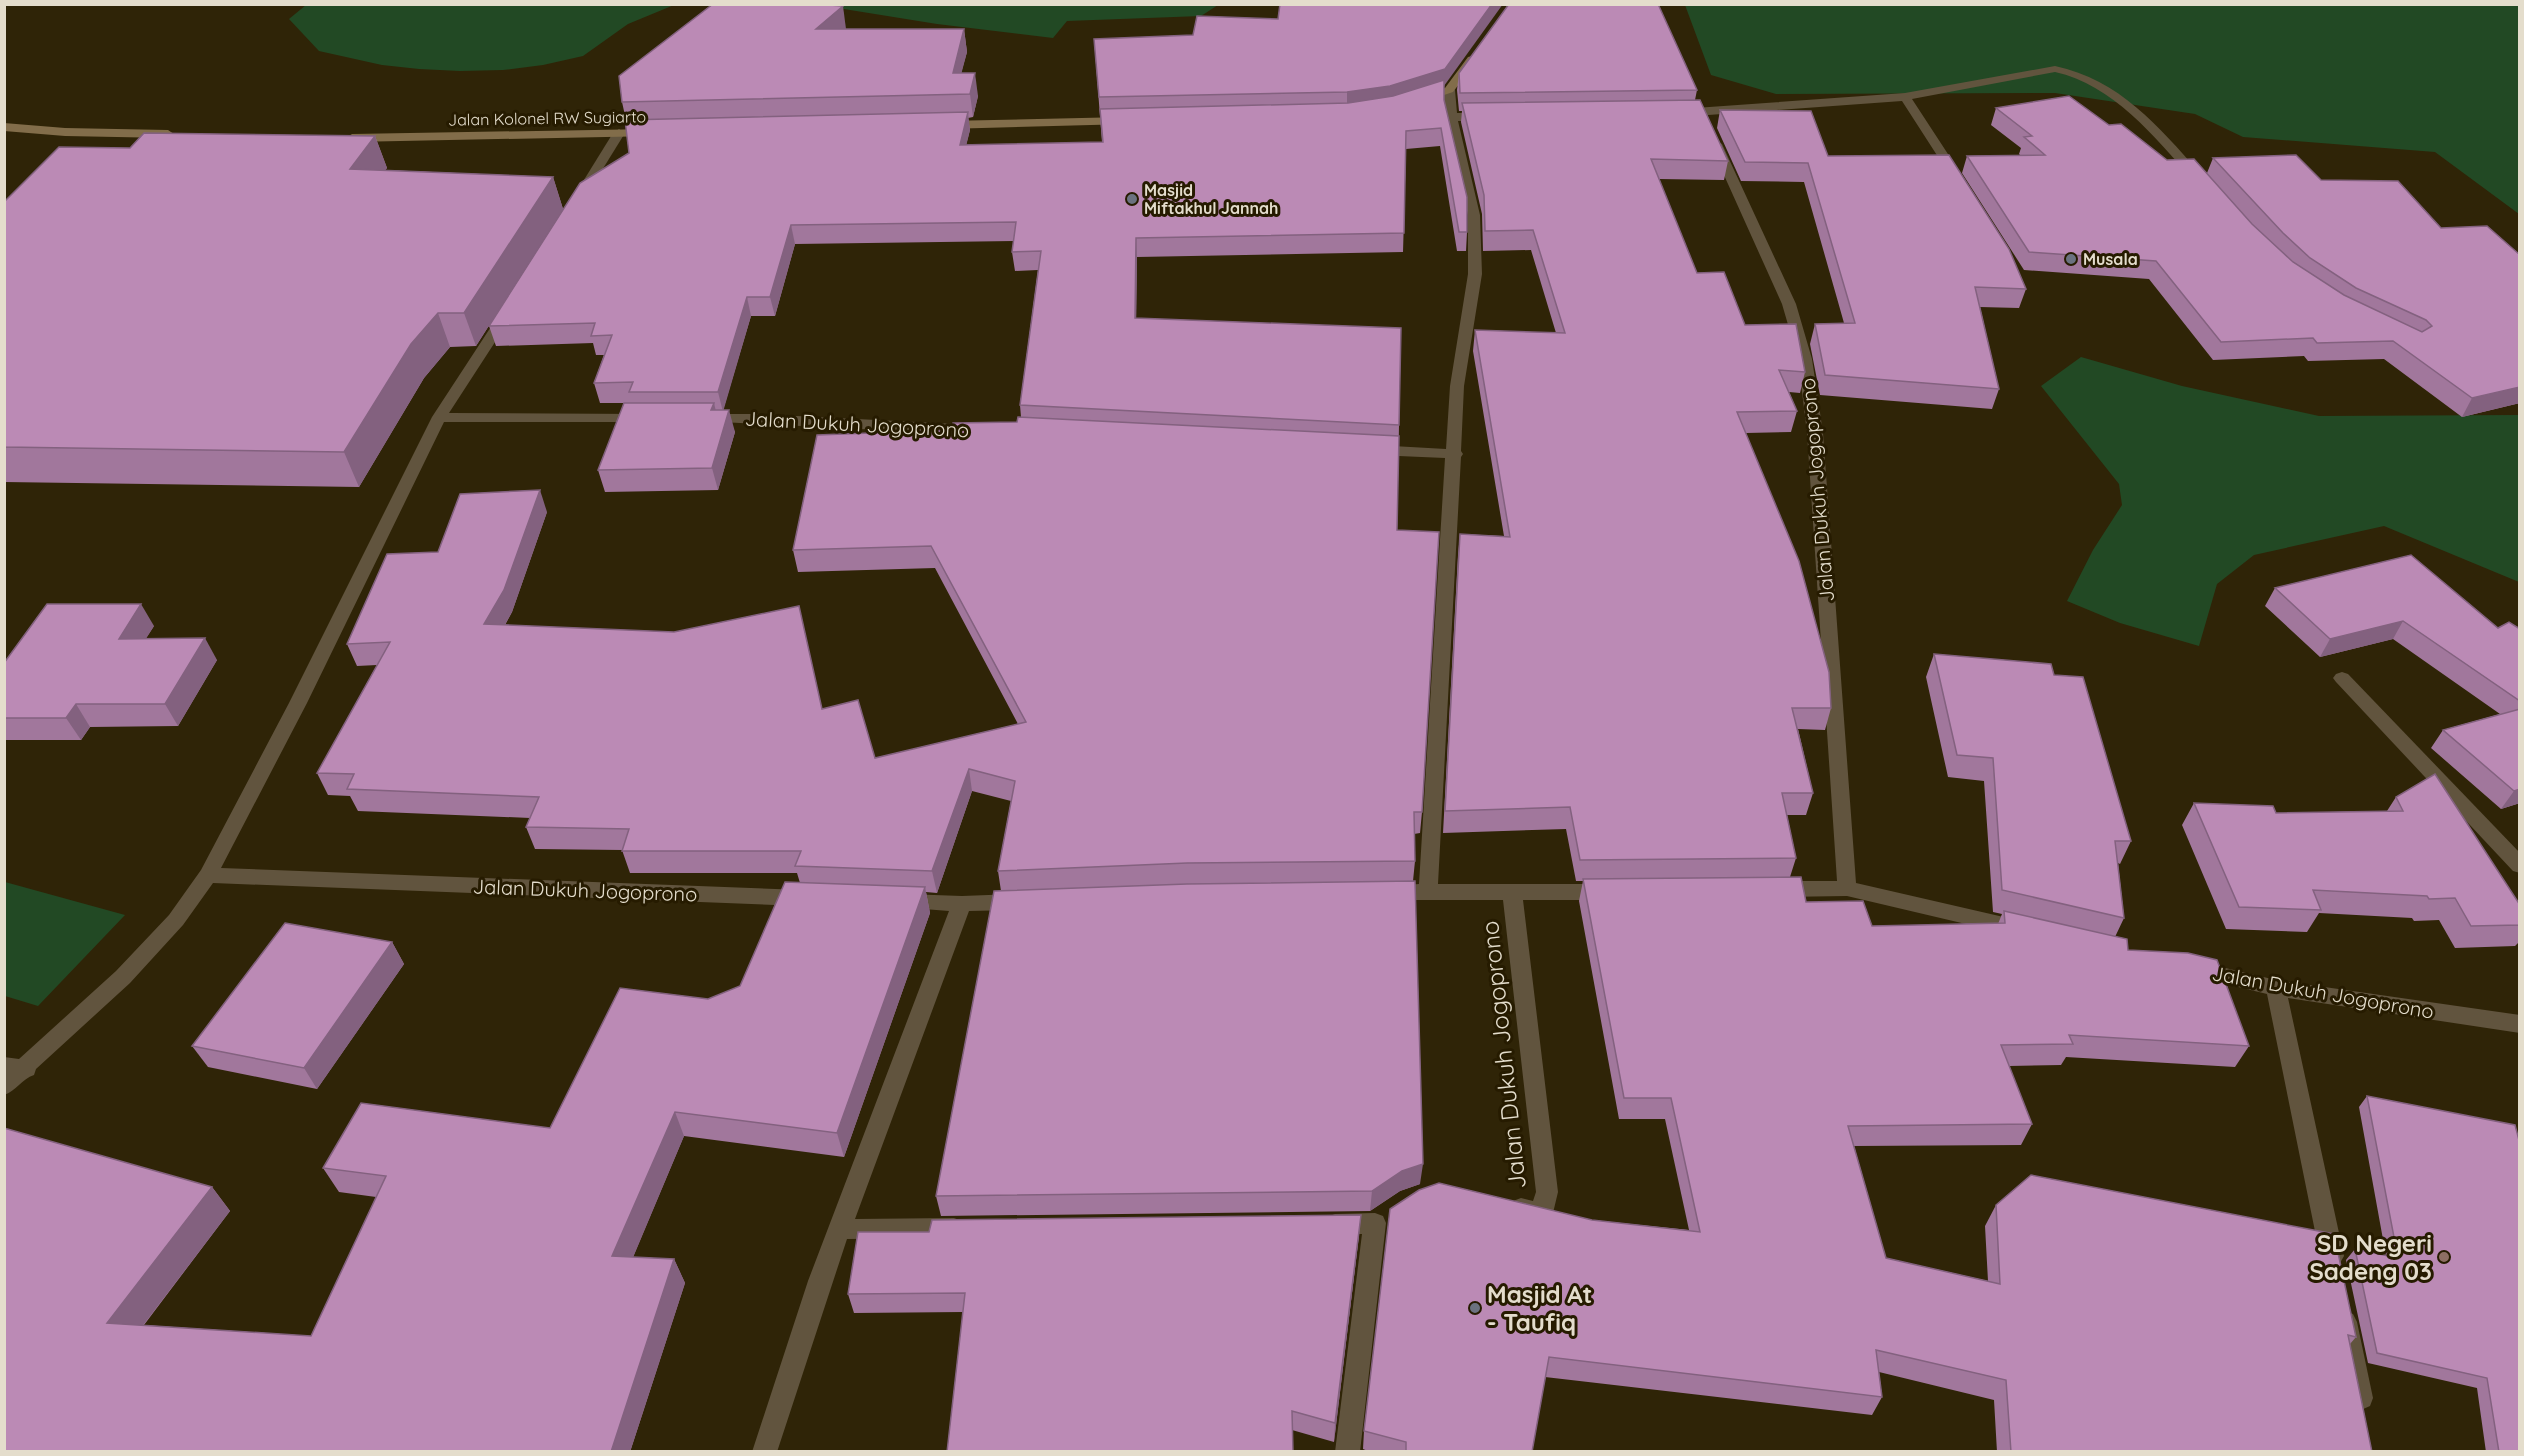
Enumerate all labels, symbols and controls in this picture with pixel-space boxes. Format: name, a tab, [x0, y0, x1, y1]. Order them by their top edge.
street label: Jalan Kolonel RW Sugiarto	[448, 106, 646, 130]
place label: Masjid Miftakhul Jannah	[1144, 180, 1278, 218]
marker: Masjid Miftakhul Jannah	[1125, 192, 1139, 206]
place label: Musala	[2083, 249, 2138, 269]
marker: Musala	[2064, 252, 2078, 266]
street label: Jalan Dukuh Jogoprono	[1795, 377, 1839, 603]
street label: Jalan Dukuh Jogoprono	[744, 406, 970, 442]
street label: Jalan Dukuh Jogoprono	[472, 874, 698, 906]
street label: Jalan Dukuh Jogoprono	[1474, 919, 1532, 1191]
street label: Jalan Dukuh Jogoprono	[2210, 960, 2436, 1024]
place label: SD Negeri Sadeng 03	[2309, 1228, 2432, 1286]
marker: SD Negeri Sadeng 03	[2437, 1250, 2451, 1264]
place label: Masjid At - Taufiq	[1487, 1279, 1592, 1337]
marker: Masjid At - Taufiq	[1468, 1301, 1482, 1315]

